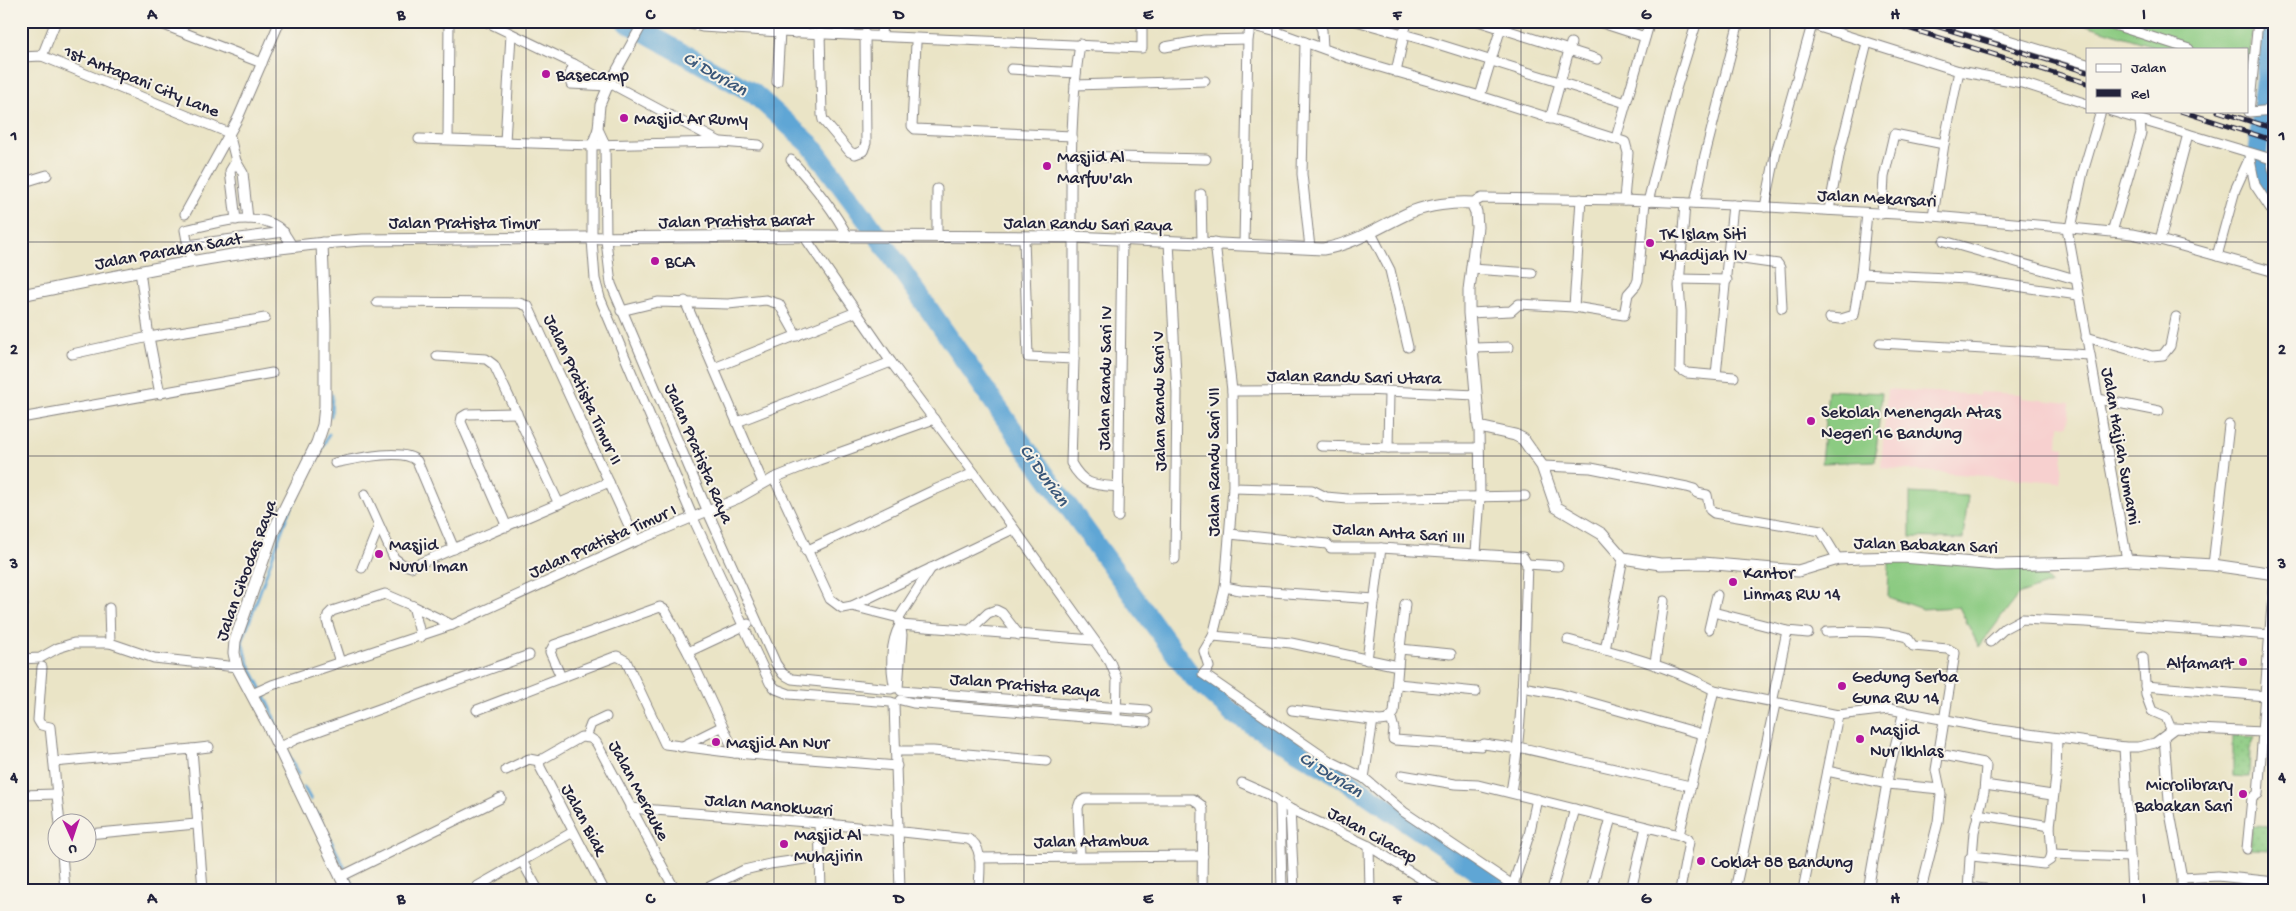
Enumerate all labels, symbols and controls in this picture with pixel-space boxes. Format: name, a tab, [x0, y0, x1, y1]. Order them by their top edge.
text: A	[146, 7, 158, 26]
text: B	[396, 7, 406, 26]
text: C	[645, 7, 656, 26]
text: D	[892, 7, 905, 26]
text: E	[1143, 7, 1154, 26]
text: F	[1392, 7, 1403, 26]
text: G	[1641, 7, 1652, 26]
text: H	[1890, 7, 1900, 26]
text: I	[2142, 7, 2146, 26]
street label: 1st Antapani City Lane	[59, 41, 223, 123]
water label: Ci Durian	[678, 47, 751, 103]
legend	[2086, 48, 2248, 112]
text: Jalan	[2131, 60, 2166, 78]
place label: Basecamp	[555, 66, 629, 87]
marker: Basecamp	[540, 68, 552, 80]
text: Rel	[2131, 86, 2150, 104]
place label: Masjid Ar Rumy	[634, 110, 748, 131]
marker: Masjid Ar Rumy	[618, 112, 630, 124]
text: 1	[10, 128, 17, 147]
text: 1	[2278, 128, 2285, 147]
place label: Masjid Al Marfuu'ah	[1057, 148, 1133, 190]
marker: Masjid Al Marfuu'ah	[1041, 160, 1053, 172]
street label: Jalan Mekarsari	[1817, 186, 1937, 213]
street label: Jalan Pratista Barat	[658, 211, 815, 234]
street label: Jalan Pratista Timur	[389, 214, 541, 235]
street label: Jalan Randu Sari Raya	[1003, 214, 1173, 237]
place label: TK Islam Siti Khadijah IV	[1659, 225, 1748, 267]
street label: Jalan Parakan Saat	[93, 229, 245, 276]
marker: TK Islam Siti Khadijah IV	[1644, 237, 1656, 249]
place label: BCA	[664, 253, 696, 274]
marker: BCA	[649, 255, 661, 267]
street label: Jalan Randu Sari IV	[1095, 305, 1118, 451]
street label: Jalan Pratista Timur II	[538, 312, 626, 469]
street label: Jalan Randu Sari V	[1149, 331, 1172, 471]
text: 2	[10, 342, 18, 361]
text: 2	[2278, 342, 2286, 361]
street label: Jalan Randu Sari Utara	[1267, 366, 1442, 391]
street label: Jalan Hajjah Sumarni	[2095, 366, 2144, 527]
street label: Jalan Pratista Raya	[659, 381, 737, 528]
street label: Jalan Randu Sari VII	[1205, 387, 1226, 537]
place label: Sekolah Menengah Atas Negeri 16 Bandung	[1821, 403, 2002, 445]
marker: Sekolah Menengah Atas Negeri 16 Bandung	[1805, 415, 1817, 427]
water label: Ci Durian	[1013, 441, 1074, 512]
street label: Jalan Cibodas Raya	[212, 497, 283, 644]
street label: Jalan Pratista Timur I	[526, 500, 680, 584]
street label: Jalan Anta Sari III	[1332, 519, 1466, 550]
street label: Jalan Babakan Sari	[1853, 533, 1999, 560]
place label: Masjid Nurul Iman	[389, 536, 468, 578]
marker: Masjid Nurul Iman	[373, 548, 385, 560]
text: 3	[9, 556, 18, 575]
text: 3	[2277, 556, 2286, 575]
place label: Kantor Linmas RW 14	[1743, 564, 1841, 606]
marker: Kantor Linmas RW 14	[1727, 576, 1739, 588]
place label: Alfamart	[2166, 654, 2235, 675]
marker: Alfamart	[2237, 656, 2249, 668]
place label: Gedung Serba Guna RW 14	[1852, 668, 1959, 710]
street label: Jalan Pratista Raya	[949, 669, 1102, 704]
marker: Gedung Serba Guna RW 14	[1836, 680, 1848, 692]
place label: Masjid Nur Ikhlas	[1870, 721, 1945, 763]
marker: Masjid Nur Ikhlas	[1854, 733, 1866, 745]
place label: Masjid An Nur	[726, 734, 831, 755]
marker: Masjid An Nur	[710, 736, 722, 748]
street label: Jalan Merauke	[603, 738, 673, 845]
water label: Ci Durian	[1294, 747, 1367, 805]
text: 4	[9, 770, 18, 789]
text: 4	[2277, 770, 2286, 789]
place label: Microlibrary Babakan Sari	[2134, 776, 2233, 818]
street label: Jalan Biak	[555, 781, 611, 861]
marker: Microlibrary Babakan Sari	[2237, 788, 2249, 800]
street label: Jalan Manokwari	[704, 790, 834, 823]
street label: Jalan Cilacap	[1323, 803, 1420, 869]
north arrow	[48, 814, 98, 864]
place label: Masjid Al Muhajirin	[794, 826, 863, 868]
street label: Jalan Atambua	[1033, 831, 1150, 854]
marker: Masjid Al Muhajirin	[778, 838, 790, 850]
text: U	[68, 840, 77, 857]
place label: Coklat 88 Bandung	[1711, 853, 1853, 874]
marker: Coklat 88 Bandung	[1695, 855, 1707, 867]
text: A	[146, 891, 158, 910]
text: B	[396, 891, 406, 910]
text: C	[645, 891, 656, 910]
text: D	[892, 891, 905, 910]
text: E	[1143, 891, 1154, 910]
text: F	[1392, 891, 1403, 910]
text: G	[1641, 891, 1652, 910]
text: H	[1890, 891, 1900, 910]
text: I	[2142, 891, 2146, 910]

